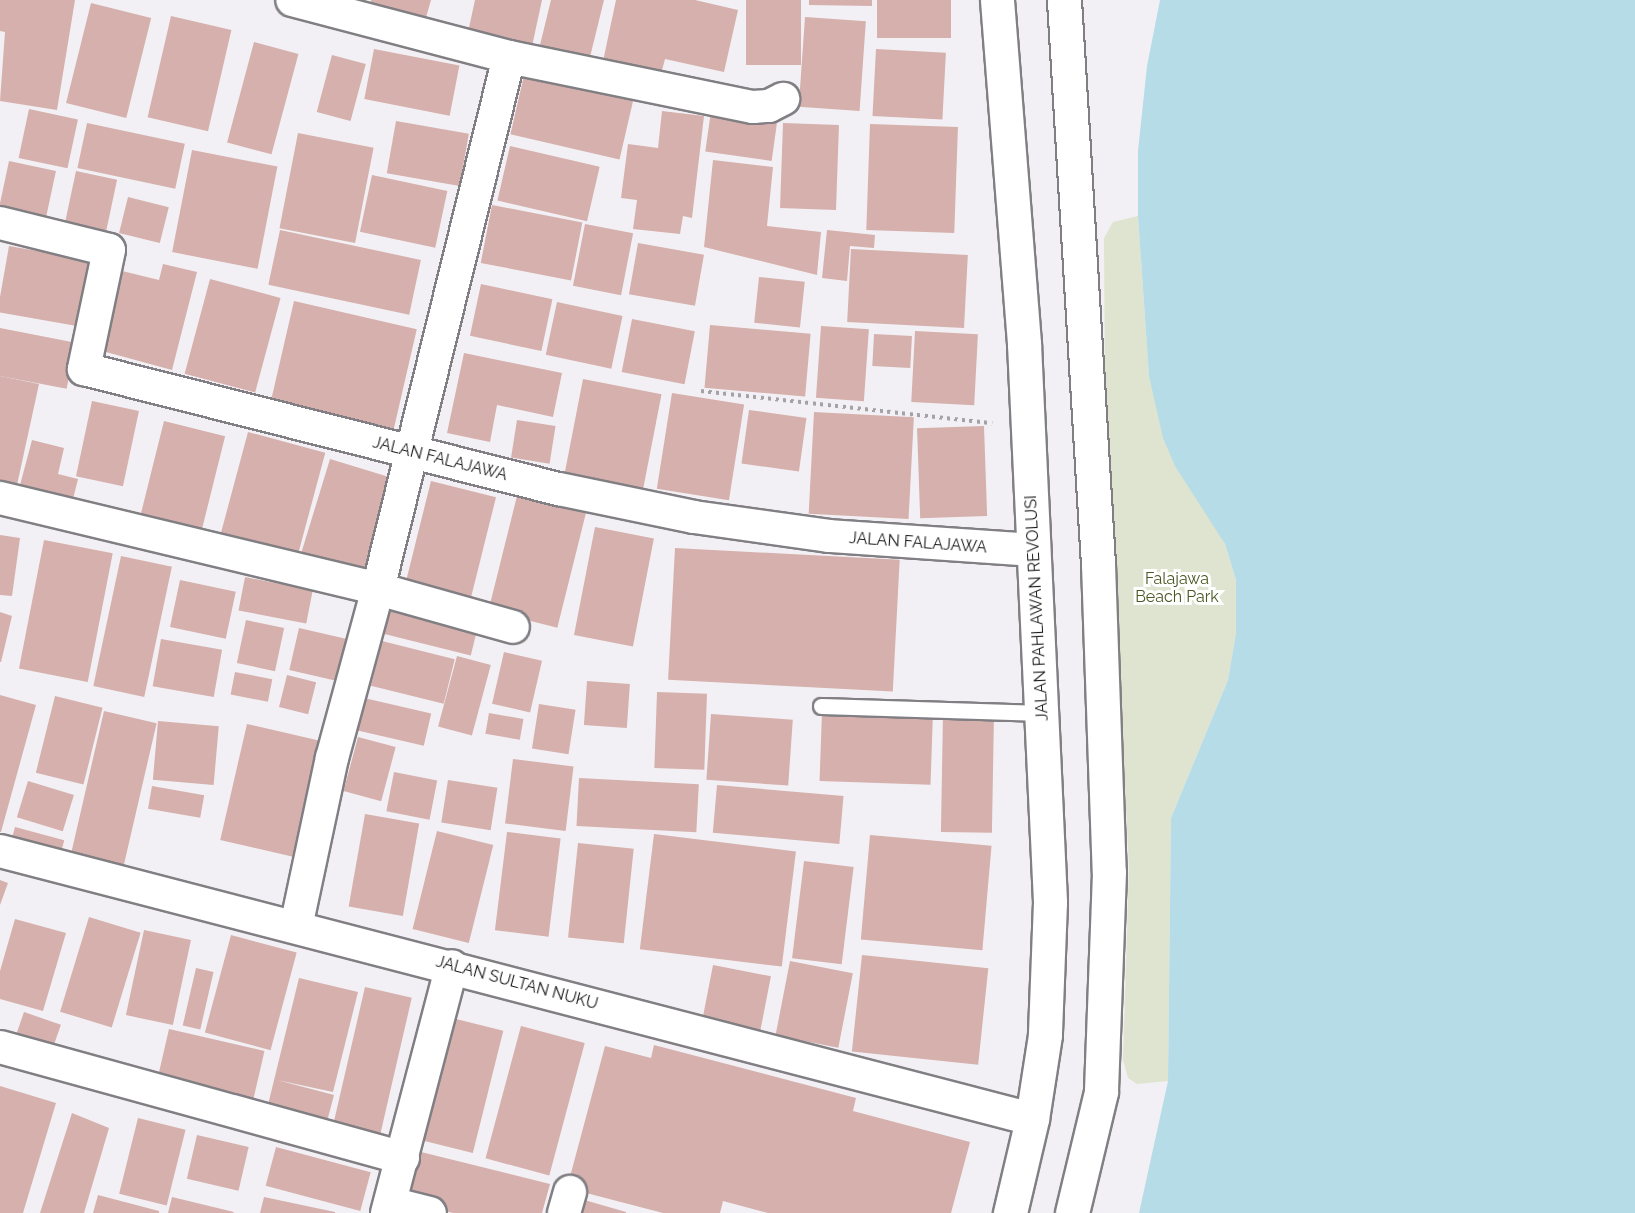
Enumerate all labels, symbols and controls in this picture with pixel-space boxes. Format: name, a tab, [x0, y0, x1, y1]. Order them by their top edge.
street label: JALAN FALAJAWA	[371, 433, 509, 485]
street label: JALAN PAHLAWAN REVOLUSI	[1021, 495, 1053, 721]
street label: JALAN FALAJAWA	[848, 529, 988, 557]
park label: Falajawa Beach Park	[1135, 569, 1219, 607]
street label: JALAN SULTAN NUKU	[434, 952, 600, 1014]

